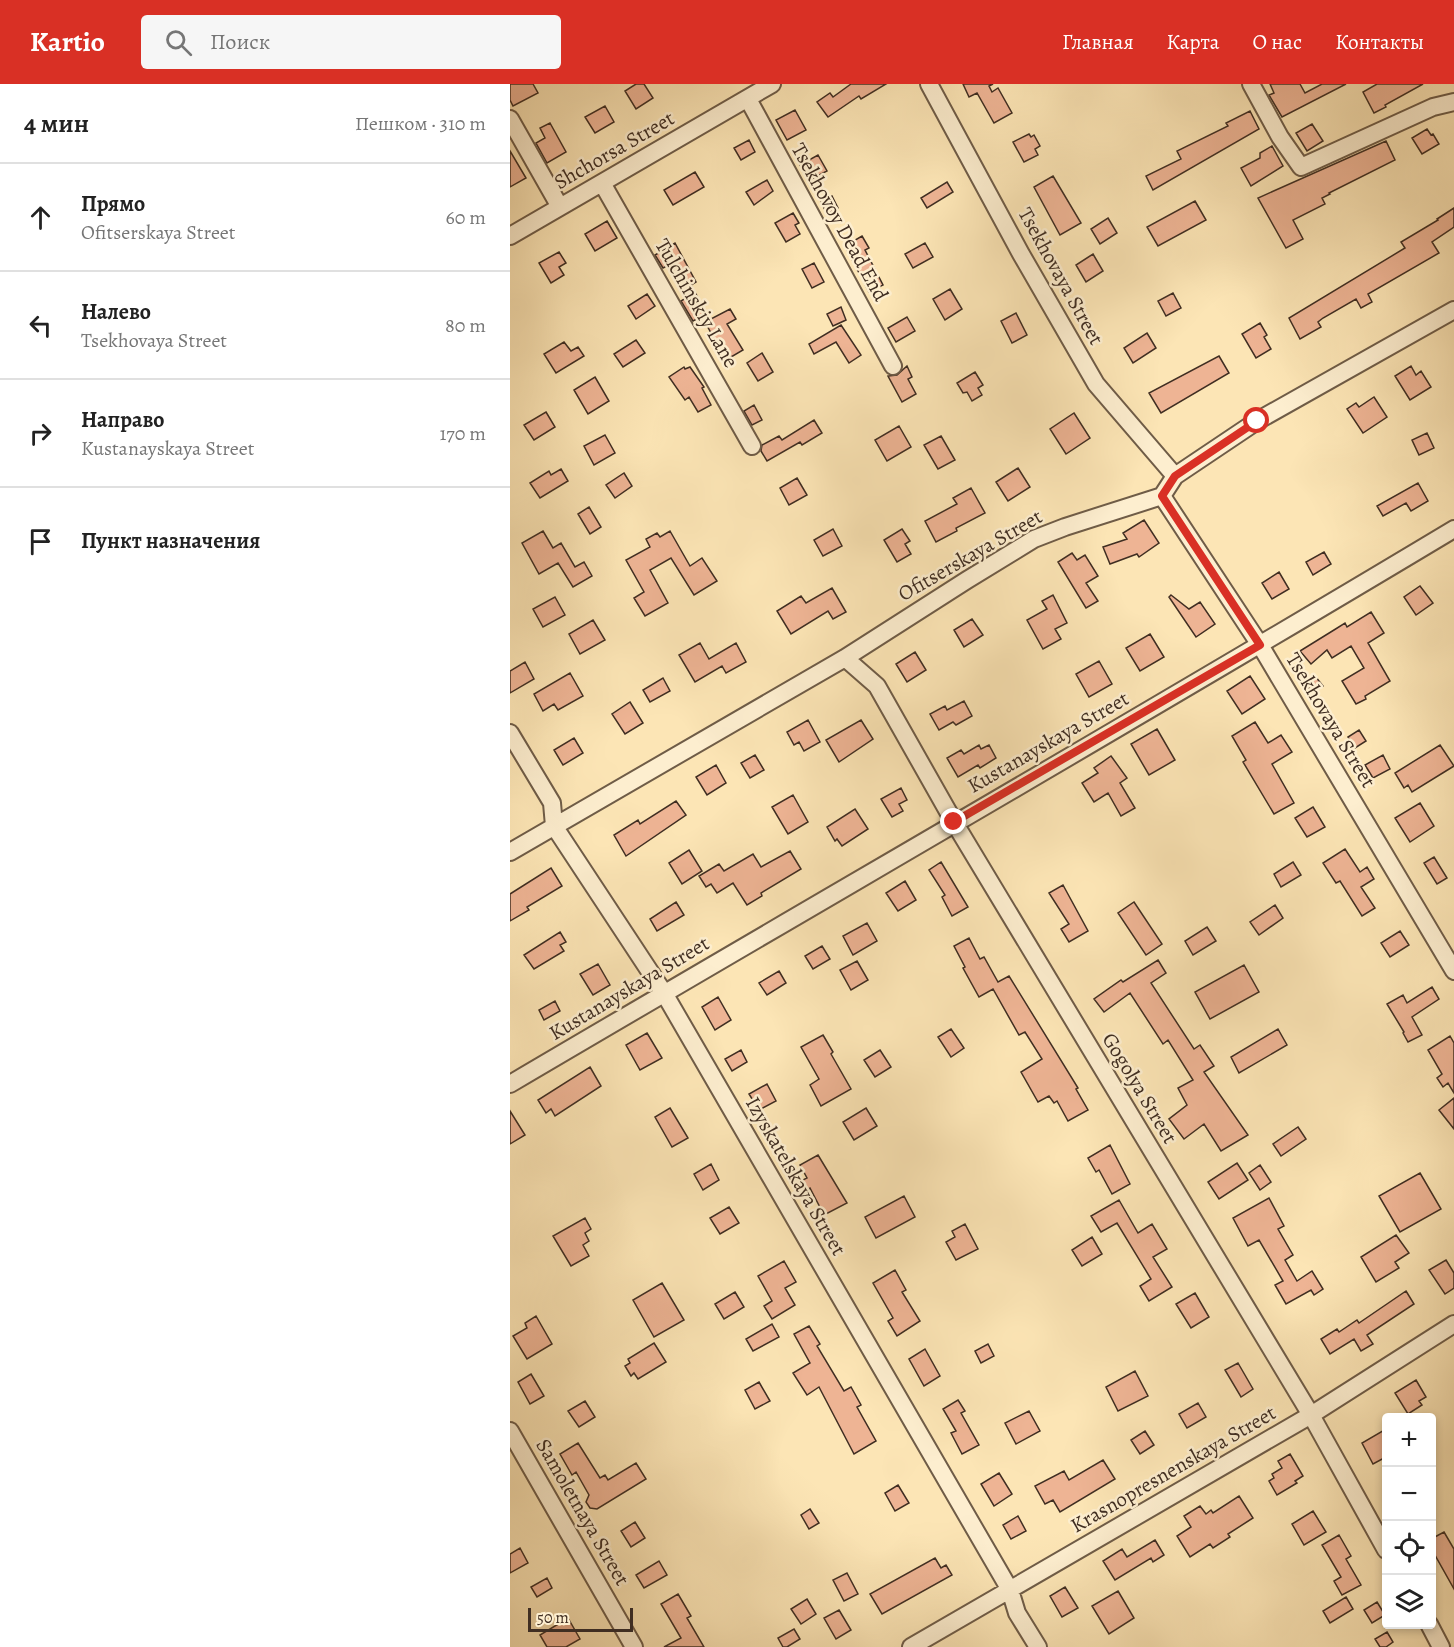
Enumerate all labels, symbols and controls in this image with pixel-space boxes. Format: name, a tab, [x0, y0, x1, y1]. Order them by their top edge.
search box	[141, 15, 561, 69]
text: Kartio	[30, 23, 105, 61]
icon: search	[162, 26, 195, 59]
text: Поиск	[210, 27, 270, 57]
text: Главная	[1062, 28, 1134, 56]
text: Карта	[1167, 28, 1219, 56]
text: О нас	[1252, 28, 1302, 56]
text: Контакты	[1335, 28, 1424, 56]
street label: Shchorsa Street	[549, 104, 679, 196]
text: 4 мин	[24, 106, 89, 141]
text: Пешком · 310 m	[355, 110, 486, 137]
street label: Tsekhovoy Dead End	[785, 138, 895, 307]
text: Прямо	[81, 189, 145, 219]
icon: ahead	[24, 201, 57, 234]
street label: Tsekhovaya Street	[1012, 202, 1110, 350]
text: 60 m	[446, 204, 486, 231]
text: Ofitserskaya Street	[81, 219, 235, 246]
street label: Tulchinskiy Lane	[649, 233, 745, 373]
text: Налево	[81, 297, 151, 327]
icon: left	[24, 309, 57, 342]
text: 80 m	[445, 312, 486, 339]
text: Tsekhovaya Street	[81, 327, 227, 354]
text: Направо	[81, 405, 164, 435]
route start	[1243, 407, 1269, 433]
icon: right	[24, 417, 57, 450]
text: 170 m	[440, 420, 486, 447]
text: Kustanayskaya Street	[81, 435, 254, 462]
street label: Ofitserskaya Street	[893, 502, 1047, 608]
icon: arrive	[24, 525, 57, 558]
text: Пункт назначения	[81, 526, 260, 556]
street label: Tsekhovaya Street	[1280, 647, 1383, 793]
street label: Kustanayskaya Street	[962, 684, 1134, 800]
route end	[940, 808, 966, 834]
street label: Kustanayskaya Street	[544, 929, 714, 1047]
street label: Gogolya Street	[1096, 1027, 1184, 1149]
street label: Izyskatelskaya Street	[739, 1092, 853, 1260]
street label: Krasnopresnenskaya Street	[1065, 1399, 1281, 1539]
map controls	[1382, 1413, 1436, 1629]
button: +	[1382, 1413, 1436, 1467]
street label: Samoletnaya Street	[530, 1433, 637, 1591]
button: −	[1382, 1467, 1436, 1521]
button: locate	[1382, 1521, 1436, 1575]
button: layers	[1382, 1575, 1436, 1629]
scale bar	[528, 1605, 633, 1632]
text: 50 m	[537, 1607, 569, 1629]

